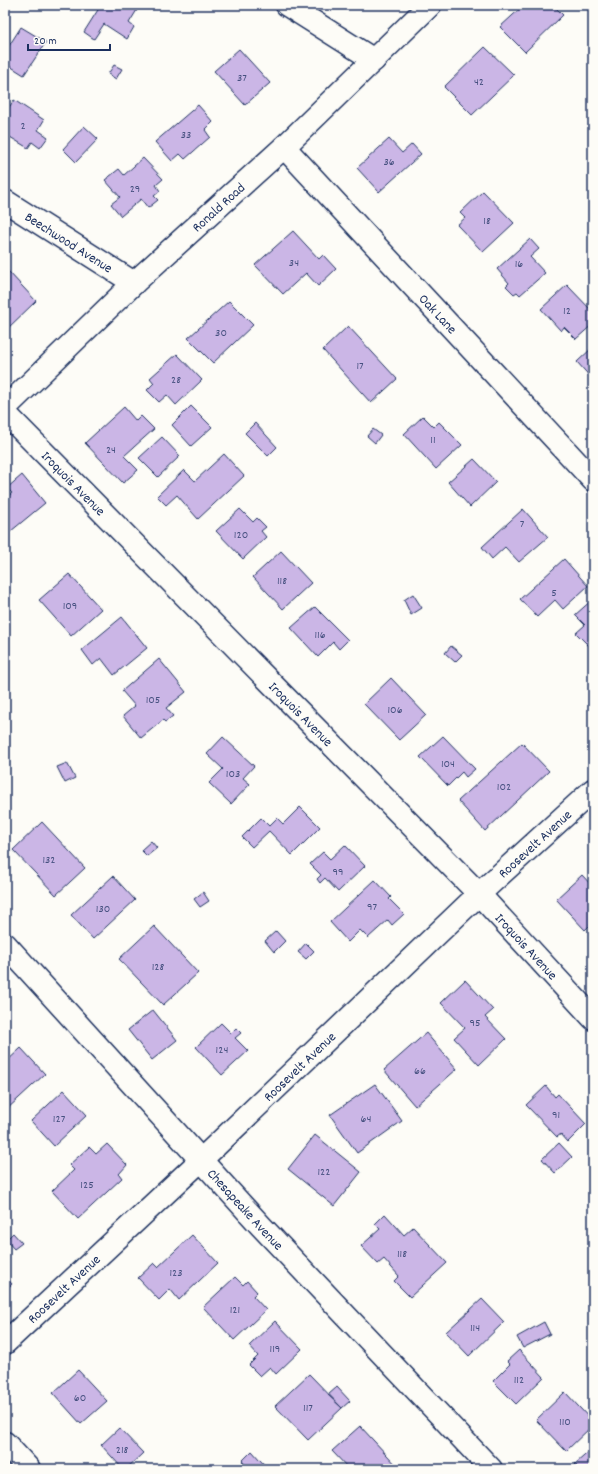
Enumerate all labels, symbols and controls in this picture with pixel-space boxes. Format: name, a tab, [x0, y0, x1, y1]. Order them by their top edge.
scale bar	[28, 26, 110, 52]
text: 20 m	[34, 33, 57, 50]
house number: 37	[237, 70, 247, 87]
house number: 42	[474, 74, 484, 91]
house number: 2	[20, 118, 26, 135]
house number: 33	[181, 127, 191, 144]
house number: 36	[383, 154, 395, 171]
street label: Ronald Road	[188, 179, 250, 238]
house number: 29	[130, 181, 140, 198]
street label: Beechwood Avenue	[20, 208, 116, 279]
house number: 18	[483, 213, 491, 230]
house number: 34	[289, 255, 299, 272]
house number: 16	[515, 256, 523, 273]
street label: Oak Lane	[413, 290, 461, 339]
house number: 12	[563, 303, 571, 320]
house number: 30	[215, 325, 227, 342]
house number: 17	[356, 358, 364, 375]
house number: 28	[171, 372, 181, 389]
house number: 11	[430, 432, 436, 449]
house number: 24	[106, 442, 116, 459]
street label: Iroquois Avenue	[36, 447, 109, 521]
house number: 7	[520, 516, 525, 533]
house number: 120	[234, 527, 248, 544]
house number: 118	[277, 573, 287, 590]
house number: 5	[551, 585, 557, 602]
house number: 109	[63, 598, 77, 615]
house number: 116	[314, 627, 326, 644]
street label: Iroquois Avenue	[263, 678, 337, 752]
house number: 105	[146, 692, 160, 709]
house number: 106	[387, 702, 403, 719]
house number: 104	[441, 756, 455, 773]
house number: 103	[226, 766, 240, 783]
house number: 102	[497, 779, 511, 796]
street label: Roosevelt Avenue	[495, 806, 577, 884]
house number: 132	[42, 852, 56, 869]
house number: 99	[333, 864, 344, 881]
house number: 97	[367, 899, 377, 916]
house number: 130	[96, 901, 110, 918]
street label: Iroquois Avenue	[489, 910, 561, 985]
house number: 128	[152, 959, 165, 976]
house number: 95	[469, 1015, 481, 1032]
street label: Roosevelt Avenue	[260, 1028, 341, 1107]
house number: 124	[216, 1042, 228, 1059]
house number: 66	[414, 1063, 426, 1080]
house number: 91	[552, 1107, 560, 1124]
house number: 127	[53, 1111, 66, 1128]
house number: 64	[361, 1111, 371, 1128]
house number: 122	[317, 1164, 331, 1181]
street label: Chesapeake Avenue	[202, 1165, 287, 1256]
house number: 125	[80, 1177, 94, 1194]
house number: 118	[397, 1246, 407, 1263]
street label: Roosevelt Avenue	[24, 1251, 106, 1329]
house number: 123	[169, 1265, 183, 1282]
house number: 121	[230, 1302, 240, 1319]
house number: 114	[470, 1320, 480, 1337]
house number: 119	[270, 1341, 280, 1358]
house number: 112	[514, 1372, 524, 1389]
house number: 60	[74, 1390, 86, 1407]
house number: 117	[303, 1400, 313, 1417]
house number: 110	[559, 1414, 571, 1431]
house number: 218	[116, 1442, 129, 1459]

